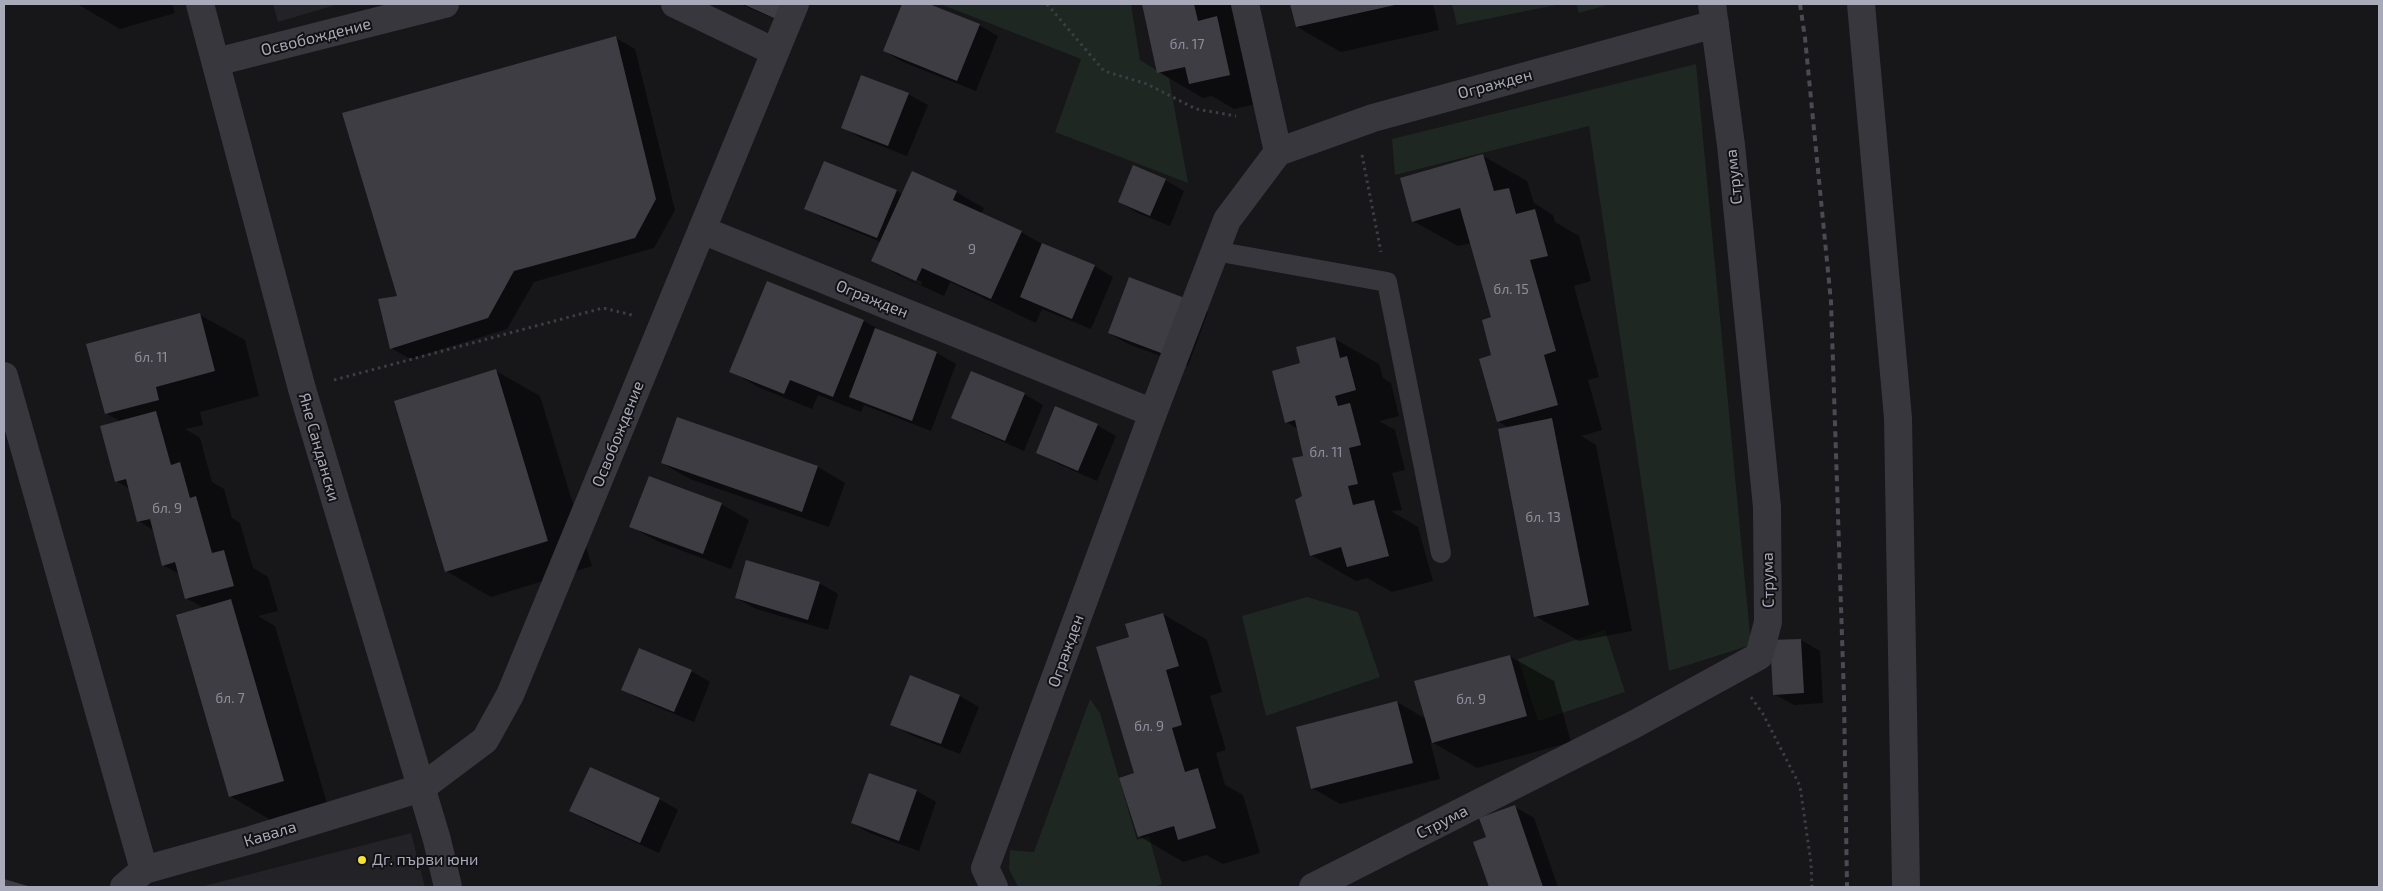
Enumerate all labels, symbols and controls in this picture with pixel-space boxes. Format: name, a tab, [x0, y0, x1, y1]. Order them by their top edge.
street label: Освобождение	[259, 14, 373, 60]
house number: бл. 17	[1170, 36, 1204, 52]
street label: Огражден	[1456, 65, 1534, 103]
street label: Струма	[1722, 148, 1746, 206]
house number: 9	[968, 241, 976, 257]
street label: Огражден	[833, 276, 911, 322]
house number: бл. 15	[1493, 281, 1529, 297]
house number: бл. 11	[134, 349, 168, 365]
street label: Освобождение	[588, 378, 648, 490]
street label: Яне Сандански	[294, 391, 344, 503]
house number: бл. 11	[1309, 444, 1343, 460]
house number: бл. 9	[152, 500, 182, 516]
house number: бл. 13	[1525, 509, 1561, 525]
street label: Струма	[1758, 552, 1778, 608]
street label: Огражден	[1044, 612, 1088, 690]
house number: бл. 7	[215, 690, 245, 706]
house number: бл. 9	[1456, 691, 1486, 707]
house number: бл. 9	[1134, 718, 1164, 734]
street label: Струма	[1413, 801, 1471, 843]
street label: Кавала	[241, 817, 299, 851]
place label: Дг. първи юни	[372, 850, 478, 870]
marker: Дг. първи юни	[356, 854, 368, 866]

